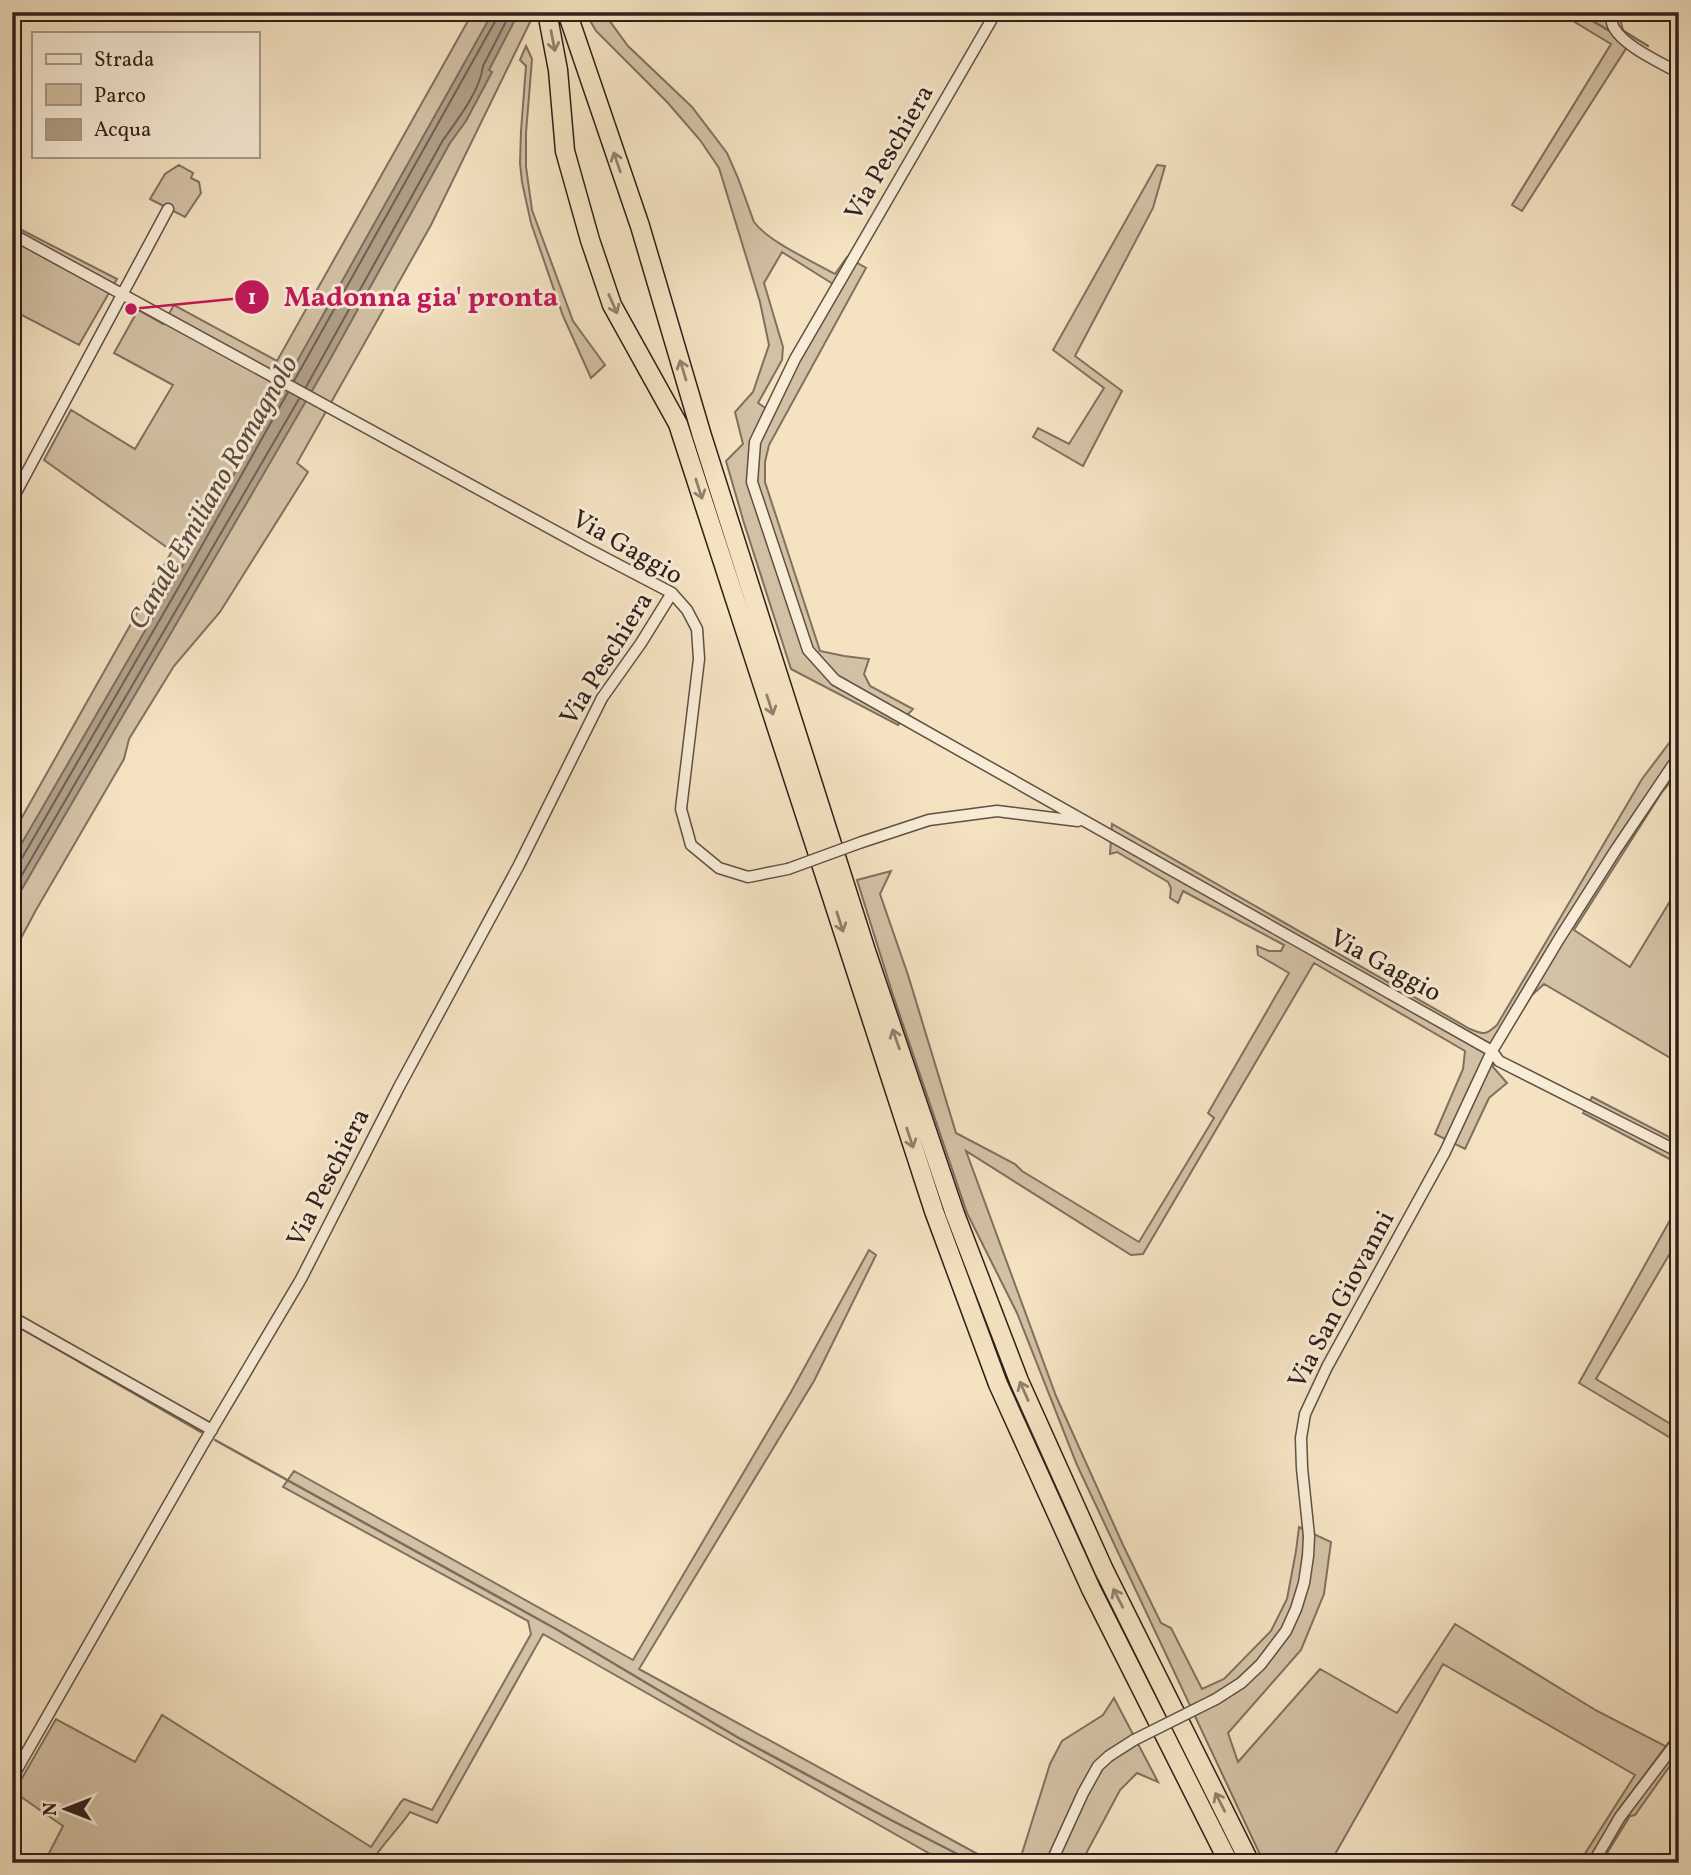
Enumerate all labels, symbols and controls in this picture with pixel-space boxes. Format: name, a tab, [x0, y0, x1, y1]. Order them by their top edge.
one-way arrow	[546, 29, 560, 52]
legend	[32, 32, 259, 158]
text: Strada	[94, 46, 155, 75]
street label: Via Peschiera	[837, 79, 943, 227]
text: Parco	[94, 82, 146, 111]
text: Acqua	[94, 116, 152, 145]
one-way arrow	[610, 151, 623, 173]
callout: Madonna gia' pronta	[234, 272, 572, 321]
text: Madonna gia' pronta	[284, 279, 558, 318]
text: 1	[248, 284, 256, 313]
one-way arrow	[607, 293, 620, 315]
water label: Canale Emiliano Romagnolo	[119, 348, 309, 637]
one-way arrow	[675, 360, 688, 382]
one-way arrow	[693, 478, 706, 500]
street label: Via Gaggio	[565, 502, 689, 594]
street label: Via Peschiera	[552, 585, 662, 733]
one-way arrow	[765, 694, 777, 716]
one-way arrow	[835, 910, 847, 932]
street label: Via Gaggio	[1323, 921, 1447, 1011]
one-way arrow	[889, 1029, 901, 1051]
street label: Via Peschiera	[279, 1103, 379, 1253]
one-way arrow	[904, 1127, 917, 1149]
street label: Via San Giovanni	[1280, 1205, 1404, 1395]
one-way arrow	[1017, 1381, 1030, 1403]
one-way arrow	[1110, 1588, 1124, 1609]
north arrow	[32, 1773, 102, 1843]
one-way arrow	[1212, 1792, 1226, 1813]
text: N	[38, 1802, 64, 1816]

